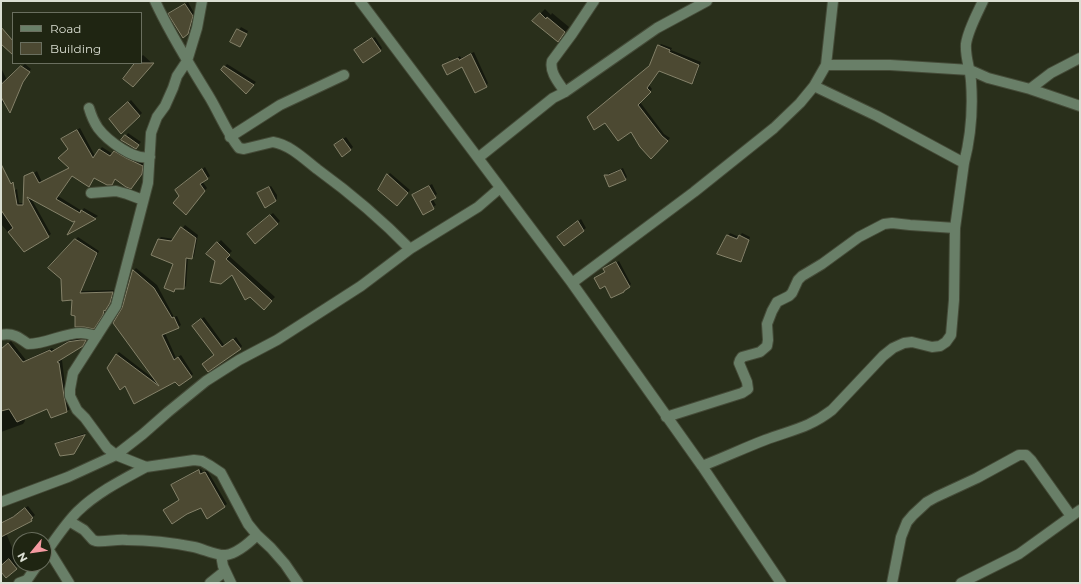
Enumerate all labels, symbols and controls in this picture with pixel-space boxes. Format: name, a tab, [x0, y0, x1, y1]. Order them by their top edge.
legend	[12, 12, 142, 64]
text: Road	[50, 21, 81, 36]
text: Building	[50, 41, 101, 56]
north arrow	[12, 532, 52, 572]
text: N	[14, 550, 31, 565]

